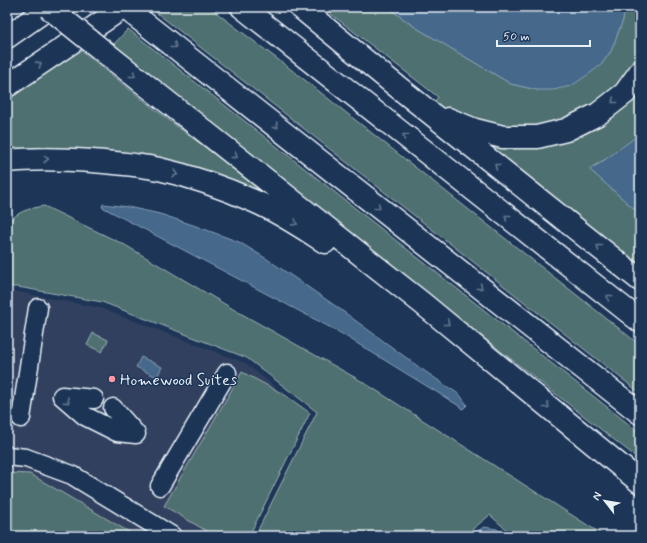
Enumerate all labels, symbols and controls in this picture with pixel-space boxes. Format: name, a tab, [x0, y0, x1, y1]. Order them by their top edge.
scale bar	[497, 22, 590, 48]
text: 50 m	[503, 29, 530, 45]
one-way arrow	[170, 41, 177, 48]
one-way arrow	[35, 62, 42, 69]
one-way arrow	[129, 71, 136, 78]
one-way arrow	[612, 96, 619, 103]
one-way arrow	[272, 122, 279, 129]
one-way arrow	[402, 134, 409, 141]
one-way arrow	[231, 151, 238, 158]
one-way arrow	[43, 155, 49, 163]
one-way arrow	[494, 164, 501, 171]
one-way arrow	[171, 169, 178, 178]
one-way arrow	[374, 202, 381, 209]
one-way arrow	[505, 214, 512, 221]
one-way arrow	[291, 218, 298, 226]
one-way arrow	[596, 245, 603, 252]
one-way arrow	[476, 283, 483, 290]
one-way arrow	[607, 295, 614, 302]
one-way arrow	[442, 319, 450, 326]
place label: Homewood Suites	[120, 370, 237, 391]
marker: Homewood Suites	[107, 374, 117, 384]
one-way arrow	[63, 396, 70, 403]
one-way arrow	[543, 401, 550, 408]
north arrow	[585, 481, 625, 521]
text: N	[589, 490, 605, 503]

